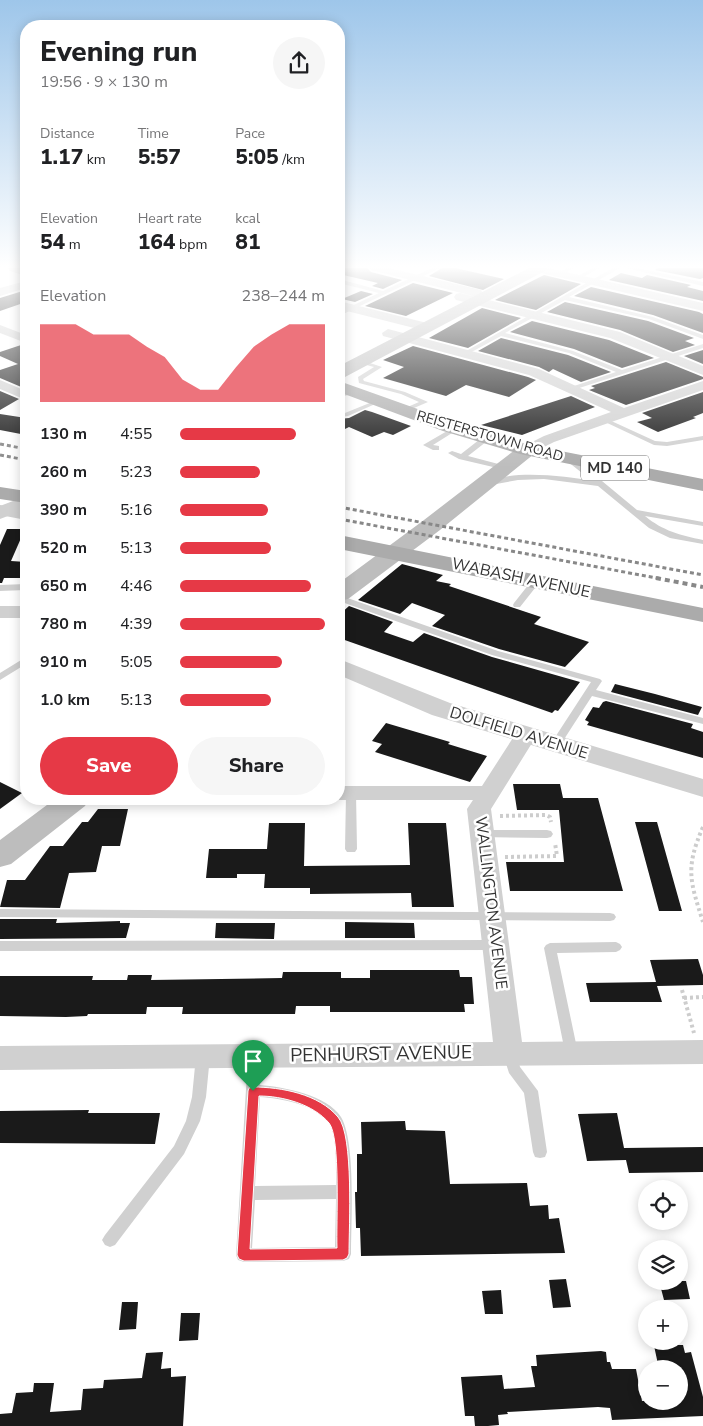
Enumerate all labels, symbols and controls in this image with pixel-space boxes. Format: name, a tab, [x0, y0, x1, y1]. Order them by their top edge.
text: Evening run	[40, 33, 197, 71]
button: share	[273, 37, 325, 89]
text: 19:56 · 9 × 130 m	[40, 71, 168, 93]
text: Distance	[40, 124, 94, 143]
text: Time	[138, 124, 169, 143]
text: Pace	[235, 124, 265, 143]
text: 1.17	[40, 143, 83, 171]
text: 5:57	[138, 143, 181, 171]
text: 5:05	[235, 143, 279, 171]
text: km	[83, 150, 106, 169]
text: /km	[279, 150, 305, 169]
text: Elevation	[40, 209, 98, 228]
text: Heart rate	[138, 209, 202, 228]
text: kcal	[235, 209, 260, 228]
text: 54	[40, 228, 65, 256]
text: 164	[138, 228, 175, 256]
text: 81	[235, 228, 261, 256]
text: m	[65, 235, 81, 254]
text: bpm	[175, 235, 207, 254]
text: Elevation	[40, 285, 106, 307]
text: 238–244 m	[242, 285, 325, 307]
street label: REISTERSTOWN ROAD	[414, 406, 566, 466]
text: 130 m	[40, 423, 87, 445]
text: 4:55	[120, 423, 152, 445]
road number: MD 140	[581, 456, 649, 480]
text: 260 m	[40, 461, 87, 483]
text: 5:23	[120, 461, 152, 483]
text: 390 m	[40, 499, 87, 521]
text: 5:16	[120, 499, 152, 521]
text: 520 m	[40, 537, 87, 559]
text: 5:13	[120, 537, 152, 559]
street label: WABASH AVENUE	[450, 553, 592, 603]
text: 650 m	[40, 575, 87, 597]
text: 4:46	[120, 575, 152, 597]
text: 780 m	[40, 613, 87, 635]
text: 4:39	[120, 613, 152, 635]
text: 910 m	[40, 651, 87, 673]
text: 5:05	[120, 651, 152, 673]
text: 1.0 km	[40, 689, 90, 711]
text: 5:13	[120, 689, 152, 711]
street label: DOLFIELD AVENUE	[447, 701, 591, 765]
button: Save	[40, 737, 178, 795]
button: Share	[188, 737, 325, 795]
street label: WALLINGTON AVENUE	[469, 815, 513, 991]
street label: PENHURST AVENUE	[290, 1039, 472, 1069]
pin	[232, 1040, 274, 1091]
icon: arrive	[239, 1047, 267, 1075]
map controls	[638, 1180, 688, 1410]
button: locate	[638, 1180, 688, 1230]
button: layers	[638, 1240, 688, 1290]
button: +	[638, 1300, 688, 1350]
button: −	[638, 1360, 688, 1410]

